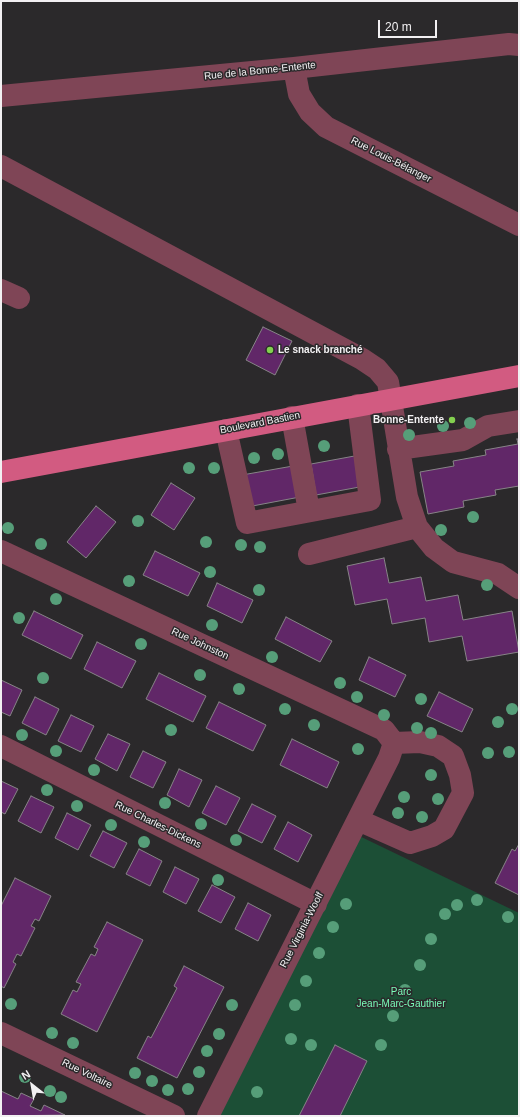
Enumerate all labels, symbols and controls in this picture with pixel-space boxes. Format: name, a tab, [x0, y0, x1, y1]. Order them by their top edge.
scale bar	[380, 12, 439, 38]
text: 20 m	[385, 20, 412, 34]
street label: Rue de la Bonne-Entente	[204, 59, 316, 83]
street label: Rue Louis-Bélanger	[349, 135, 433, 185]
place label: Le snack branché	[278, 344, 362, 356]
marker: Le snack branché	[265, 345, 275, 355]
street label: Boulevard Bastien	[219, 409, 301, 437]
place label: Bonne-Entente	[373, 414, 444, 426]
marker: Bonne-Entente	[447, 415, 457, 425]
street label: Rue Johnston	[170, 626, 230, 662]
street label: Rue Charles-Dickens	[113, 799, 203, 851]
street label: Rue Virginia-Woolf	[278, 890, 326, 970]
park label: Parc Jean-Marc-Gauthier	[357, 986, 445, 1010]
street label: Rue Voltaire	[60, 1057, 114, 1091]
north arrow	[12, 1065, 52, 1105]
text: N	[19, 1068, 32, 1082]

